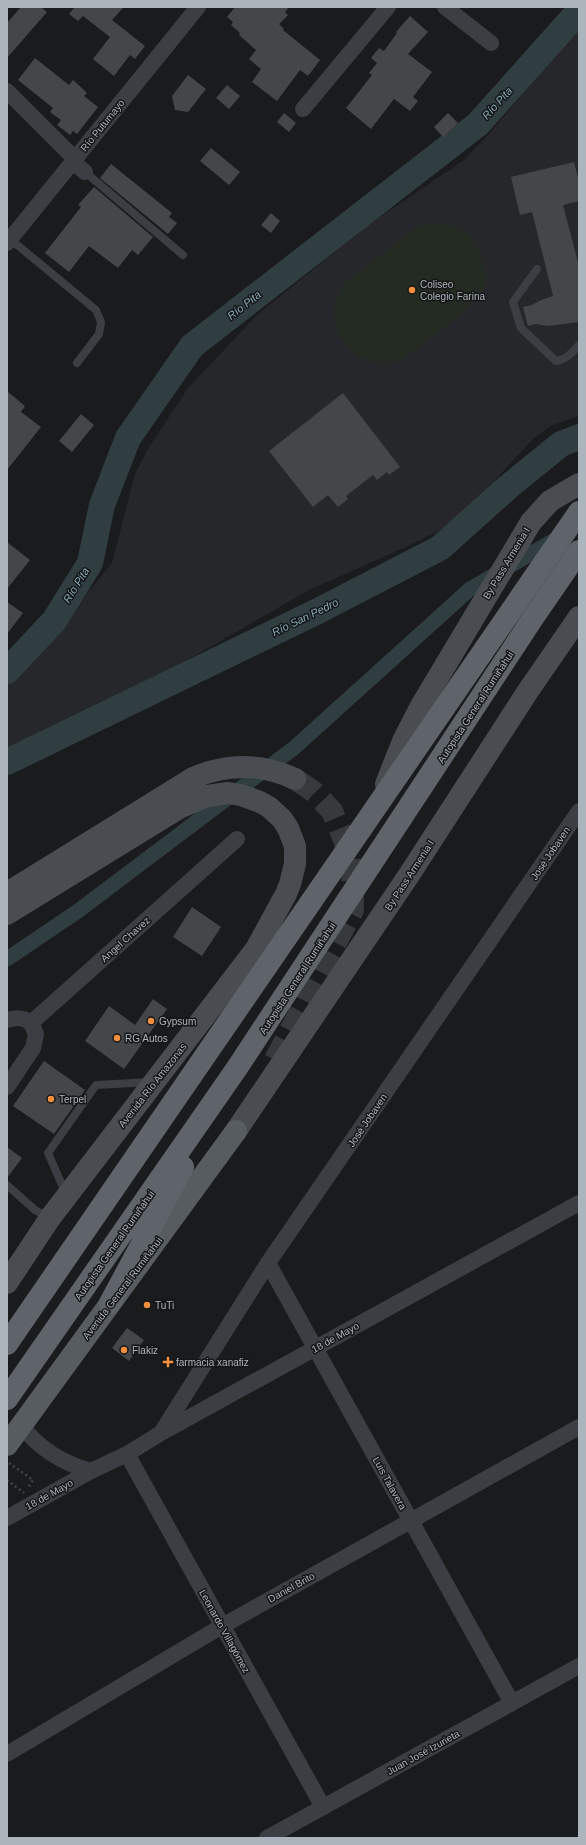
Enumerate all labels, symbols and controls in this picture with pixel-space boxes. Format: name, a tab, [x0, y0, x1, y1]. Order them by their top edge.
water label: Río Pita	[479, 84, 515, 122]
street label: Río Putumayo	[78, 97, 127, 153]
place label: Coliseo Colegio Farina	[420, 279, 485, 302]
marker: Coliseo Colegio Farina	[407, 285, 417, 295]
water label: Río Pita	[225, 288, 263, 322]
street label: By Pass Armenia I	[481, 525, 532, 601]
water label: Río Pita	[61, 565, 91, 605]
water label: Río San Pedro	[270, 596, 340, 638]
street label: Autopista General Rumiñahui	[435, 649, 516, 765]
street label: José Jobaven	[529, 825, 572, 882]
street label: By Pass Armenia I	[383, 838, 436, 913]
street label: Angel Chavez	[99, 914, 152, 964]
street label: Autopista General Rumiñahui	[257, 920, 338, 1036]
marker: Gypsum	[146, 1016, 156, 1026]
place label: Gypsum	[159, 1016, 196, 1027]
marker: RG Autos	[112, 1033, 122, 1043]
place label: RG Autos	[125, 1033, 168, 1044]
street label: Avenida Río Amazonas	[116, 1041, 189, 1130]
street label: José Jobaven	[346, 1092, 389, 1149]
marker: Terpel	[46, 1094, 56, 1104]
place label: Terpel	[59, 1094, 86, 1105]
street label: Autopista General Rumiñahui	[72, 1189, 156, 1302]
street label: Avenida General Rumiñahui	[80, 1235, 164, 1341]
marker: TuTi	[142, 1300, 152, 1310]
place label: TuTi	[155, 1300, 174, 1311]
street label: 18 de Mayo	[310, 1320, 361, 1355]
marker: Flakiz	[119, 1345, 129, 1355]
place label: Flakiz	[132, 1345, 158, 1356]
marker: farmacia xanafiz	[163, 1357, 173, 1367]
place label: farmacia xanafiz	[176, 1357, 249, 1368]
street label: Luis Talavera	[371, 1455, 409, 1512]
street label: 18 de Mayo	[24, 1477, 75, 1512]
street label: Daniel Brito	[266, 1570, 317, 1605]
street label: Leonardo Villagómez	[197, 1588, 252, 1675]
street label: Juan José Izurieta	[385, 1728, 462, 1777]

